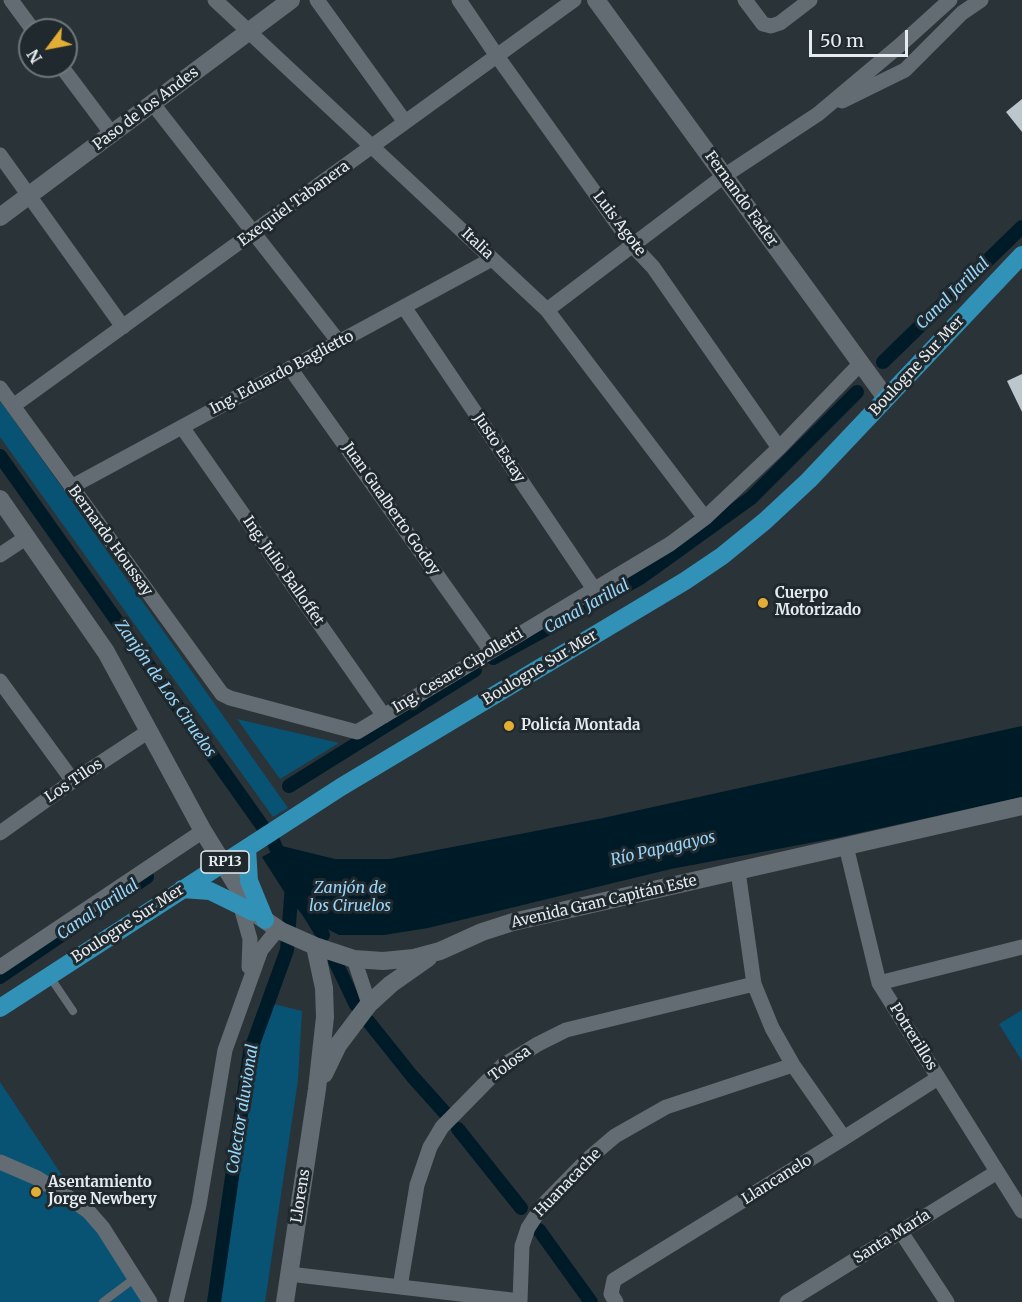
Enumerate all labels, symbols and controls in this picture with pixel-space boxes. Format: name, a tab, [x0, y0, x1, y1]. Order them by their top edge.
north arrow	[18, 18, 78, 78]
scale bar	[812, 18, 911, 56]
text: 50 m	[820, 29, 864, 52]
text: N	[23, 46, 46, 67]
street label: Paso de los Andes	[90, 64, 202, 154]
street label: Fernando Fader	[701, 148, 781, 250]
street label: Exequiel Tabanera	[235, 158, 353, 250]
street label: Luis Agote	[589, 188, 649, 260]
street label: Italia	[457, 225, 497, 263]
water label: Canal Jarillal	[912, 254, 994, 334]
street label: Boulogne Sur Mer	[866, 312, 968, 420]
street label: Ing. Eduardo Baglietto	[207, 327, 357, 419]
street label: Justo Estay	[469, 410, 529, 486]
street label: Juan Gualberto Godoy	[338, 439, 444, 579]
street label: Bernardo Houssay	[64, 482, 156, 600]
street label: Ing. Julio Balloffet	[239, 513, 327, 629]
water label: Canal Jarillal	[541, 576, 633, 638]
place label: Cuerpo Motorizado	[775, 585, 861, 620]
marker: Cuerpo Motorizado	[756, 596, 770, 610]
water label: Zanjón de Los Ciruelos	[110, 617, 220, 761]
street label: Ing. Cesare Cipolletti	[390, 625, 526, 717]
street label: Boulogne Sur Mer	[480, 627, 600, 709]
place label: Policía Montada	[521, 717, 640, 735]
marker: Policía Montada	[502, 719, 516, 733]
street label: Los Tilos	[42, 755, 106, 807]
water label: Río Papagayos	[609, 828, 717, 870]
road number: RP13	[201, 851, 249, 873]
street label: Avenida Gran Capitán Este	[510, 872, 698, 932]
water label: Canal Jarillal	[53, 876, 143, 944]
water label: Zanjón de los Ciruelos	[309, 878, 391, 916]
street label: Boulogne Sur Mer	[68, 881, 188, 967]
street label: Potrerillos	[885, 1000, 941, 1074]
street label: Tolosa	[486, 1042, 534, 1086]
water label: Colector aluvional	[223, 1043, 263, 1175]
street label: Huanacache	[531, 1145, 605, 1221]
street label: Llancanelo	[739, 1152, 815, 1208]
street label: Llorens	[288, 1168, 314, 1224]
place label: Asentamiento Jorge Newbery	[48, 1174, 157, 1209]
marker: Asentamiento Jorge Newbery	[29, 1185, 43, 1199]
street label: Santa María	[850, 1206, 934, 1268]

